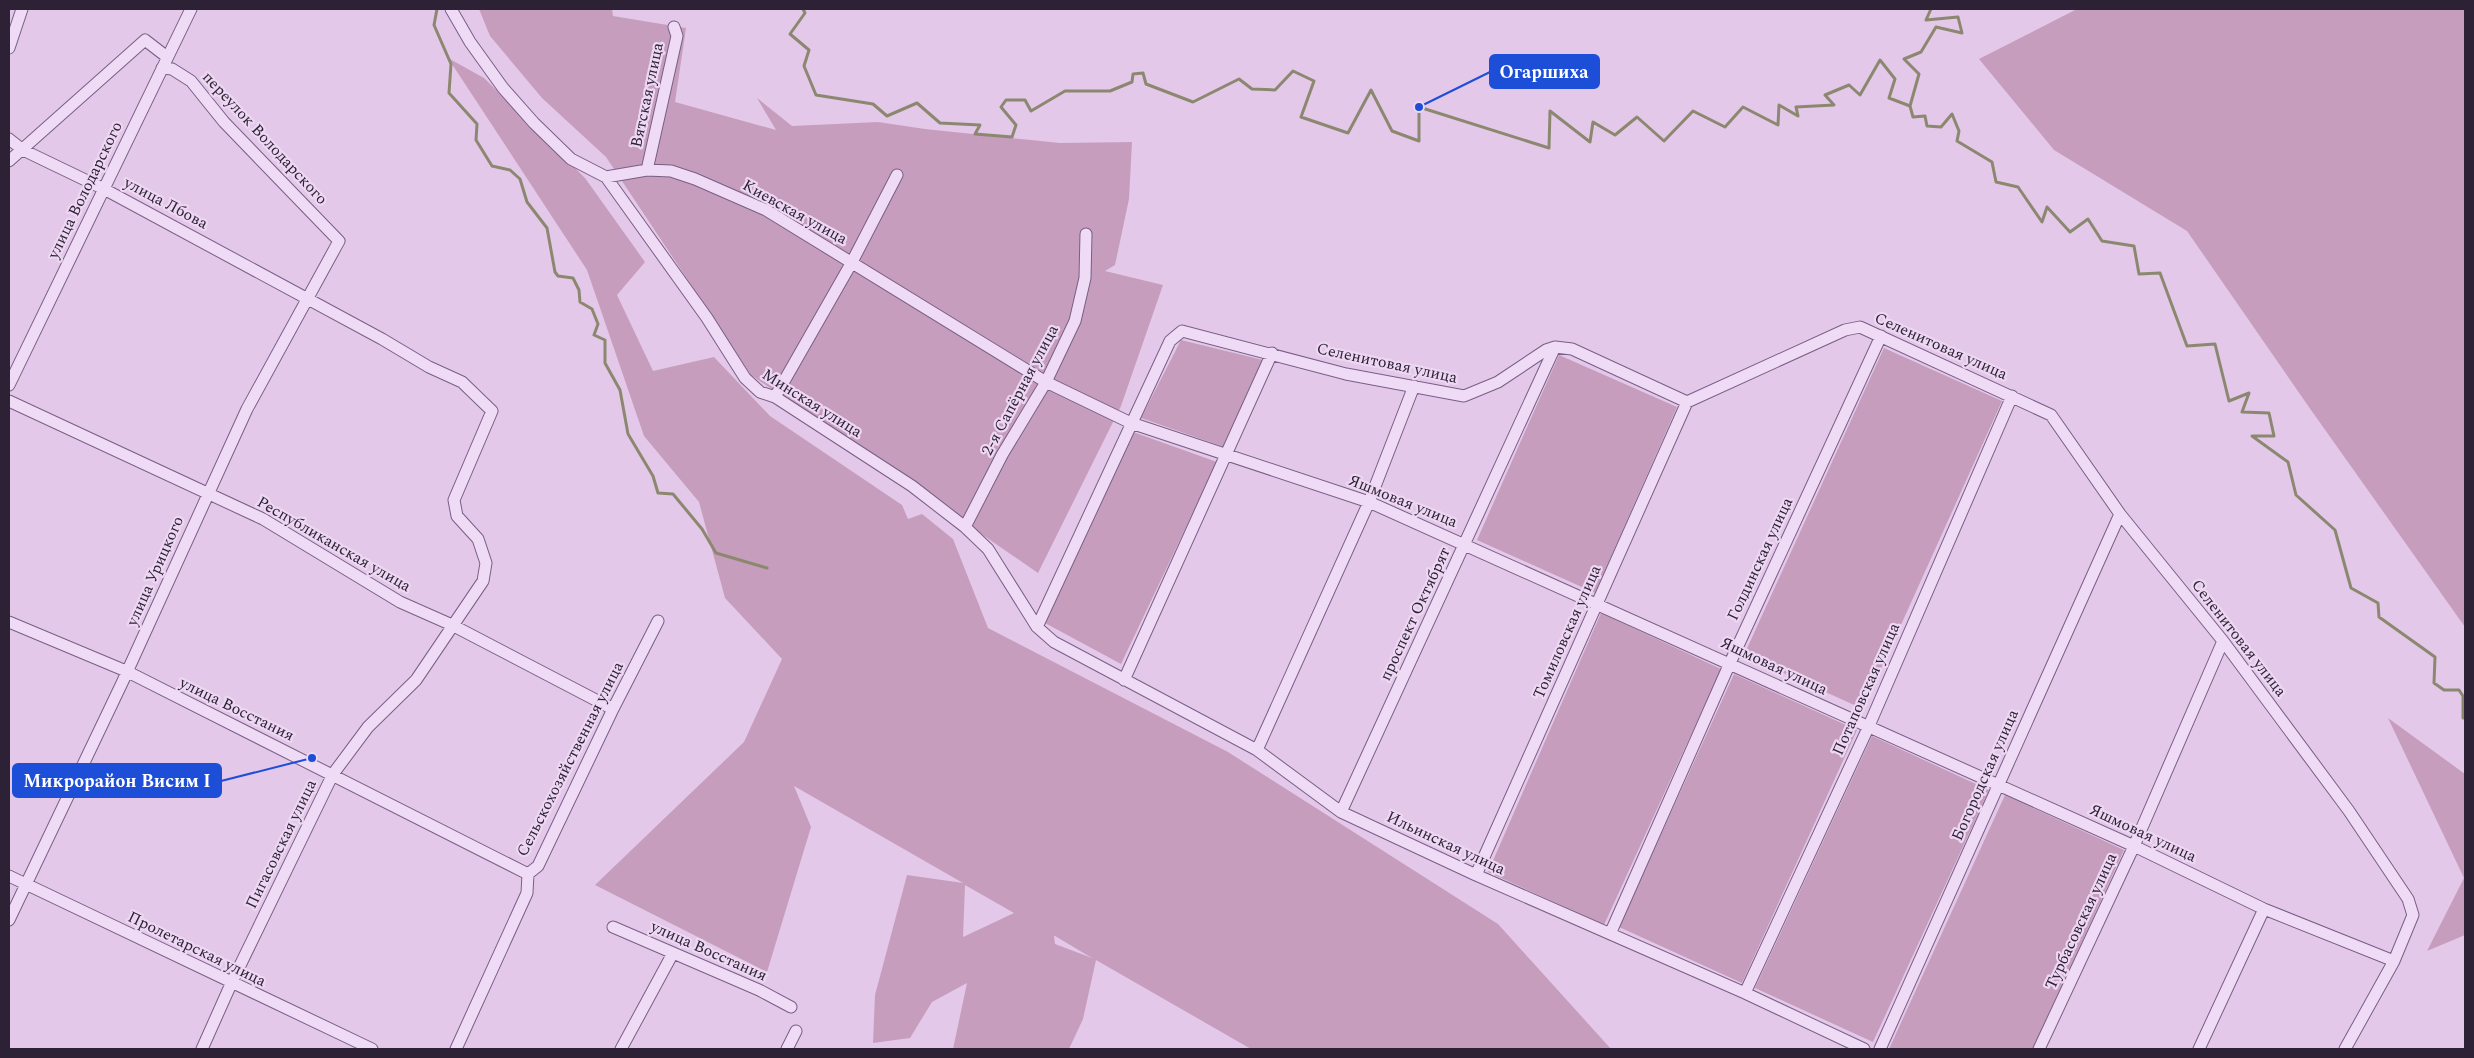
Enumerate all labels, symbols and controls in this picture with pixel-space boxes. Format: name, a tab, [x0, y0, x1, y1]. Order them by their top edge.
street label: Вятская улица	[624, 40, 670, 150]
callout: Огаршиха	[1490, 55, 1599, 88]
text: Огаршиха	[1499, 59, 1589, 86]
street label: переулок Володарского	[197, 66, 333, 210]
street label: улица Володарского	[41, 117, 129, 264]
street label: улица Лбова	[119, 170, 213, 235]
street label: Киевская улица	[738, 173, 852, 251]
street label: Селенитовая улица	[1871, 306, 2011, 386]
street label: 2-я Сапёрная улица	[975, 320, 1065, 460]
street label: Селенитовая улица	[1314, 336, 1460, 390]
street label: Минская улица	[757, 363, 867, 444]
street label: Яшмовая улица	[1345, 468, 1461, 534]
street label: Республиканская улица	[252, 490, 416, 598]
street label: Голдинская улица	[1721, 493, 1799, 624]
street label: улица Урицкого	[120, 512, 190, 631]
street label: проспект Октябрят	[1373, 543, 1457, 685]
street label: Томиловская улица	[1527, 561, 1607, 703]
street label: Селенитовая улица	[2185, 574, 2293, 702]
street label: Потаповская улица	[1826, 619, 1906, 759]
street label: Яшмовая улица	[1716, 631, 1832, 701]
street label: Сельскохозяйственная улица	[510, 657, 630, 861]
street label: улица Восстания	[175, 670, 299, 747]
street label: Богородская улица	[1945, 705, 2025, 845]
callout: Микрорайон Висим I	[13, 764, 221, 797]
text: Микрорайон Висим I	[23, 768, 211, 795]
street label: Пигасовская улица	[239, 775, 323, 913]
street label: Яшмовая улица	[2085, 798, 2201, 868]
street label: Ильинская улица	[1383, 805, 1510, 881]
street label: Турбасовская улица	[2039, 849, 2123, 993]
street label: Пролетарская улица	[124, 905, 270, 993]
street label: улица Восстания	[646, 914, 771, 987]

